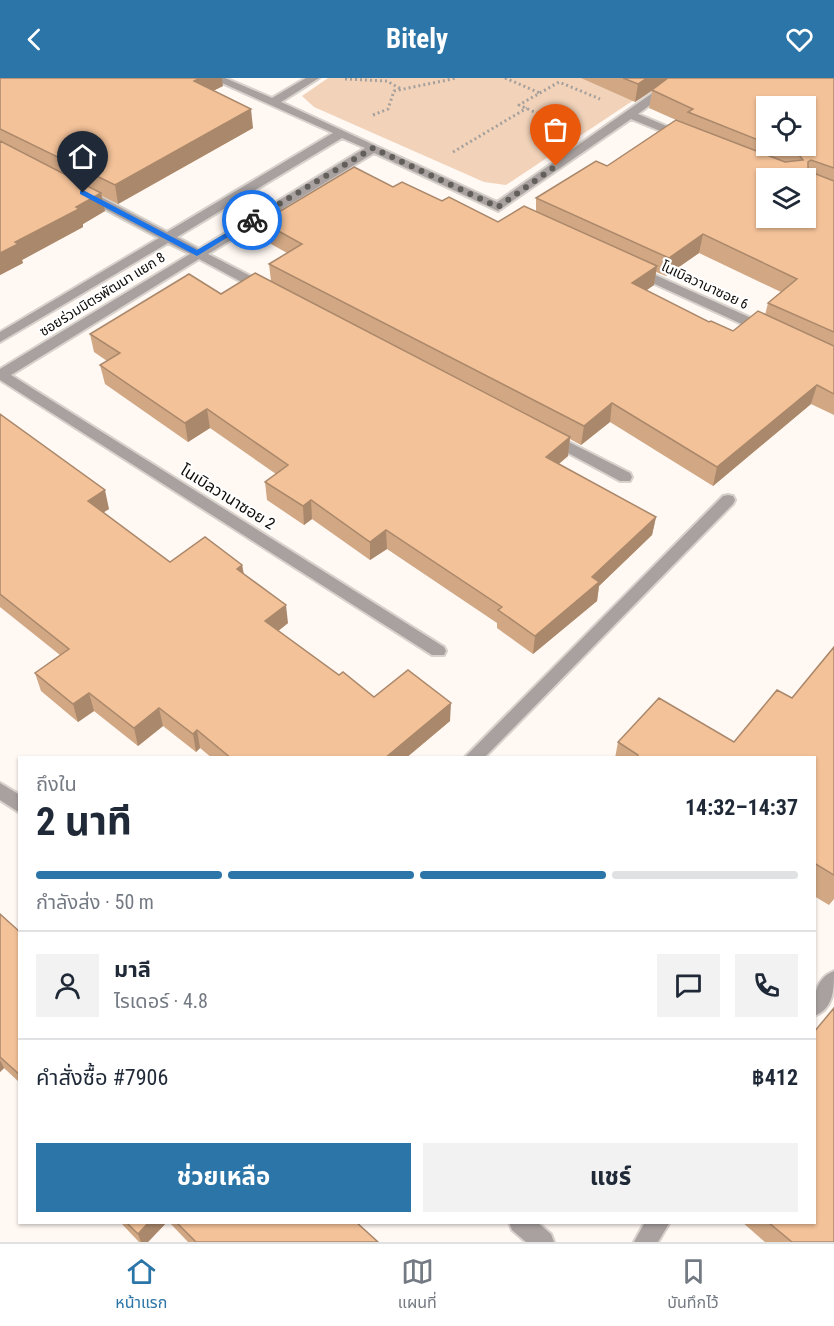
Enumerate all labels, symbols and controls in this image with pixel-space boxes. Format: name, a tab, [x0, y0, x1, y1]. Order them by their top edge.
icon: back	[18, 23, 51, 56]
text: Bitely	[386, 23, 448, 55]
icon: heart	[783, 23, 816, 56]
map controls	[756, 96, 816, 228]
button: locate	[756, 96, 816, 156]
pin	[530, 104, 581, 166]
icon: bag	[539, 113, 572, 146]
pin	[57, 131, 108, 193]
icon: home	[66, 140, 99, 173]
button: layers	[756, 168, 816, 228]
courier	[222, 190, 282, 250]
icon: bike	[236, 204, 269, 237]
street label: ซอยร่วมมิตรพัฒนา แยก 8	[36, 249, 168, 339]
street label: โนเบิลวานาซอย 6	[659, 258, 751, 312]
street label: โนเบิลวานาซอย 2	[177, 460, 279, 534]
text: ถึงใน	[36, 772, 77, 796]
text: 14:32–14:37	[685, 795, 798, 820]
text: 2 นาที	[36, 799, 132, 845]
text: กำลังส่ง · 50 m	[36, 890, 154, 914]
button: person	[36, 954, 99, 1017]
button: chat	[657, 954, 720, 1017]
button: phone	[735, 954, 798, 1017]
text: มาลี	[114, 957, 151, 982]
text: ไรเดอร์ · 4.8	[114, 989, 208, 1013]
text: คำสั่งซื้อ #7906	[36, 1065, 168, 1090]
text: ฿412	[752, 1065, 798, 1090]
button: ช่วยเหลือ	[36, 1143, 411, 1212]
button: แชร์	[423, 1143, 798, 1212]
tab: หน้าแรก	[115, 1255, 167, 1315]
tab: แผนที่	[398, 1255, 437, 1315]
tab: บันทึกไว้	[667, 1255, 719, 1315]

